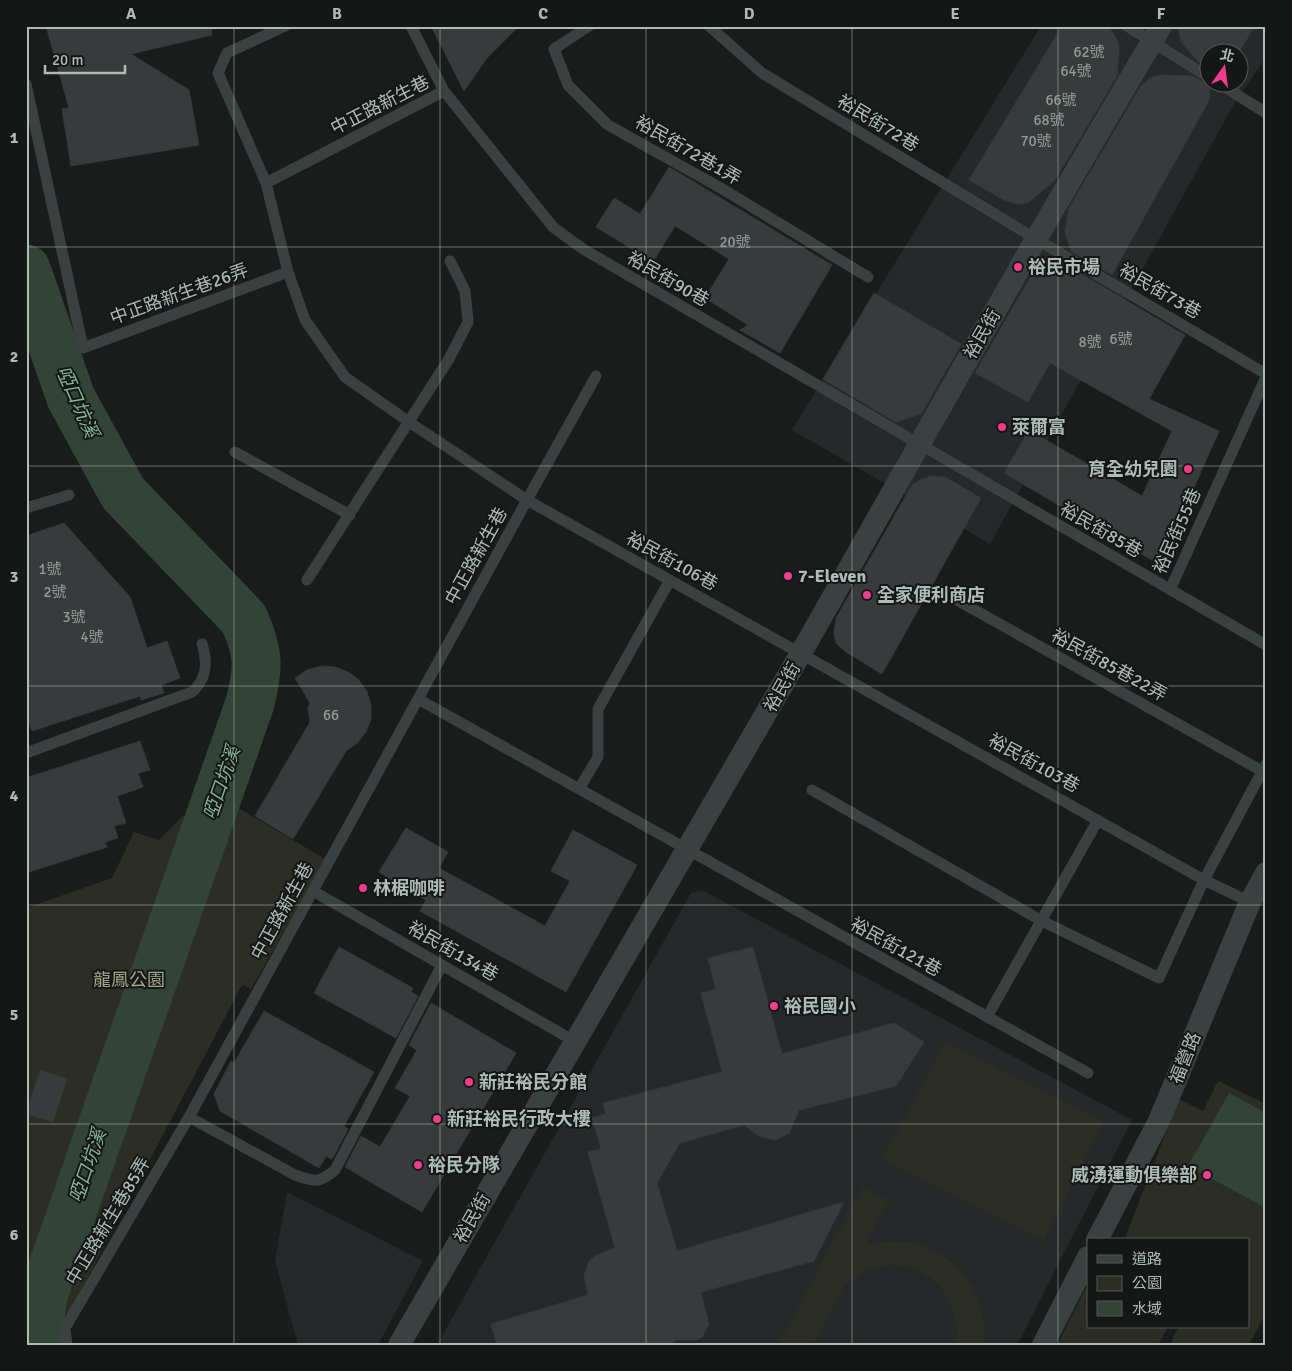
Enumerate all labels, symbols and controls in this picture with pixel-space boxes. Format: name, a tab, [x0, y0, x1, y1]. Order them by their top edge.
text: A	[126, 4, 137, 24]
text: B	[332, 4, 342, 24]
text: C	[538, 4, 548, 24]
text: D	[744, 4, 755, 24]
text: E	[950, 4, 960, 24]
text: F	[1157, 4, 1166, 24]
scale bar	[45, 42, 125, 74]
north arrow	[1200, 42, 1250, 92]
house number: 62號	[1073, 43, 1105, 61]
text: 北	[1218, 46, 1236, 66]
text: 20 m	[52, 51, 83, 69]
house number: 64號	[1060, 62, 1092, 80]
street label: 中正路新生巷	[327, 71, 433, 139]
street label: 裕民街72巷	[833, 90, 923, 156]
house number: 66號	[1045, 91, 1077, 109]
street label: 裕民街72巷1弄	[631, 111, 745, 189]
house number: 68號	[1033, 111, 1065, 129]
text: 1	[10, 128, 19, 148]
house number: 70號	[1020, 132, 1052, 150]
house number: 20號	[719, 233, 751, 251]
street label: 裕民街90巷	[623, 247, 713, 311]
place label: 裕民市場	[1028, 256, 1100, 278]
street label: 中正路新生巷26弄	[107, 259, 251, 329]
street label: 裕民街73巷	[1115, 259, 1205, 323]
marker: 裕民市場	[1012, 261, 1024, 273]
street label: 裕民街	[959, 305, 1005, 363]
house number: 6號	[1109, 330, 1133, 348]
house number: 8號	[1078, 333, 1102, 351]
text: 2	[10, 347, 18, 367]
water label: 啞口坑溪	[51, 362, 105, 444]
place label: 萊爾富	[1012, 416, 1066, 438]
marker: 萊爾富	[996, 421, 1008, 433]
place label: 育全幼兒園	[1088, 458, 1178, 480]
marker: 育全幼兒園	[1182, 463, 1194, 475]
street label: 裕民街55巷	[1148, 485, 1206, 577]
street label: 裕民街85巷	[1056, 498, 1146, 562]
street label: 中正路新生巷	[440, 503, 512, 609]
street label: 裕民街106巷	[622, 527, 722, 595]
house number: 1號	[38, 560, 62, 578]
place label: 7-Eleven	[798, 565, 866, 587]
text: 3	[10, 567, 18, 587]
marker: 7-Eleven	[782, 570, 794, 582]
house number: 2號	[43, 583, 67, 601]
place label: 全家便利商店	[877, 584, 985, 606]
marker: 全家便利商店	[861, 589, 873, 601]
house number: 3號	[62, 608, 86, 626]
street label: 裕民街85巷22弄	[1047, 624, 1171, 706]
house number: 4號	[80, 628, 104, 646]
street label: 裕民街	[759, 658, 805, 716]
house number: 66	[323, 706, 339, 724]
street label: 裕民街103巷	[984, 729, 1084, 797]
water label: 啞口坑溪	[198, 740, 247, 823]
text: 4	[10, 786, 19, 806]
street label: 中正路新生巷	[246, 858, 318, 964]
place label: 林椐咖啡	[373, 877, 445, 899]
marker: 林椐咖啡	[357, 882, 369, 894]
street label: 裕民街121巷	[846, 913, 946, 981]
street label: 裕民街134巷	[404, 916, 502, 986]
park label: 龍鳳公園	[93, 969, 165, 991]
place label: 裕民國小	[784, 995, 856, 1017]
marker: 裕民國小	[768, 1000, 780, 1012]
text: 5	[10, 1005, 18, 1025]
street label: 福營路	[1165, 1029, 1205, 1087]
place label: 新莊裕民分館	[479, 1071, 587, 1093]
marker: 新莊裕民分館	[463, 1076, 475, 1088]
place label: 新莊裕民行政大樓	[447, 1108, 591, 1130]
marker: 新莊裕民行政大樓	[431, 1113, 443, 1125]
water label: 啞口坑溪	[64, 1123, 113, 1206]
street label: 中正路新生巷85弄	[61, 1153, 155, 1289]
place label: 裕民分隊	[428, 1154, 500, 1176]
marker: 裕民分隊	[412, 1159, 424, 1171]
place label: 威湧運動俱樂部	[1071, 1164, 1197, 1186]
marker: 威湧運動俱樂部	[1201, 1169, 1213, 1181]
street label: 裕民街	[449, 1189, 495, 1247]
text: 6	[10, 1225, 19, 1245]
legend	[1087, 1238, 1250, 1328]
text: 道路	[1132, 1250, 1162, 1268]
text: 公園	[1132, 1274, 1162, 1292]
text: 水域	[1132, 1300, 1162, 1318]

